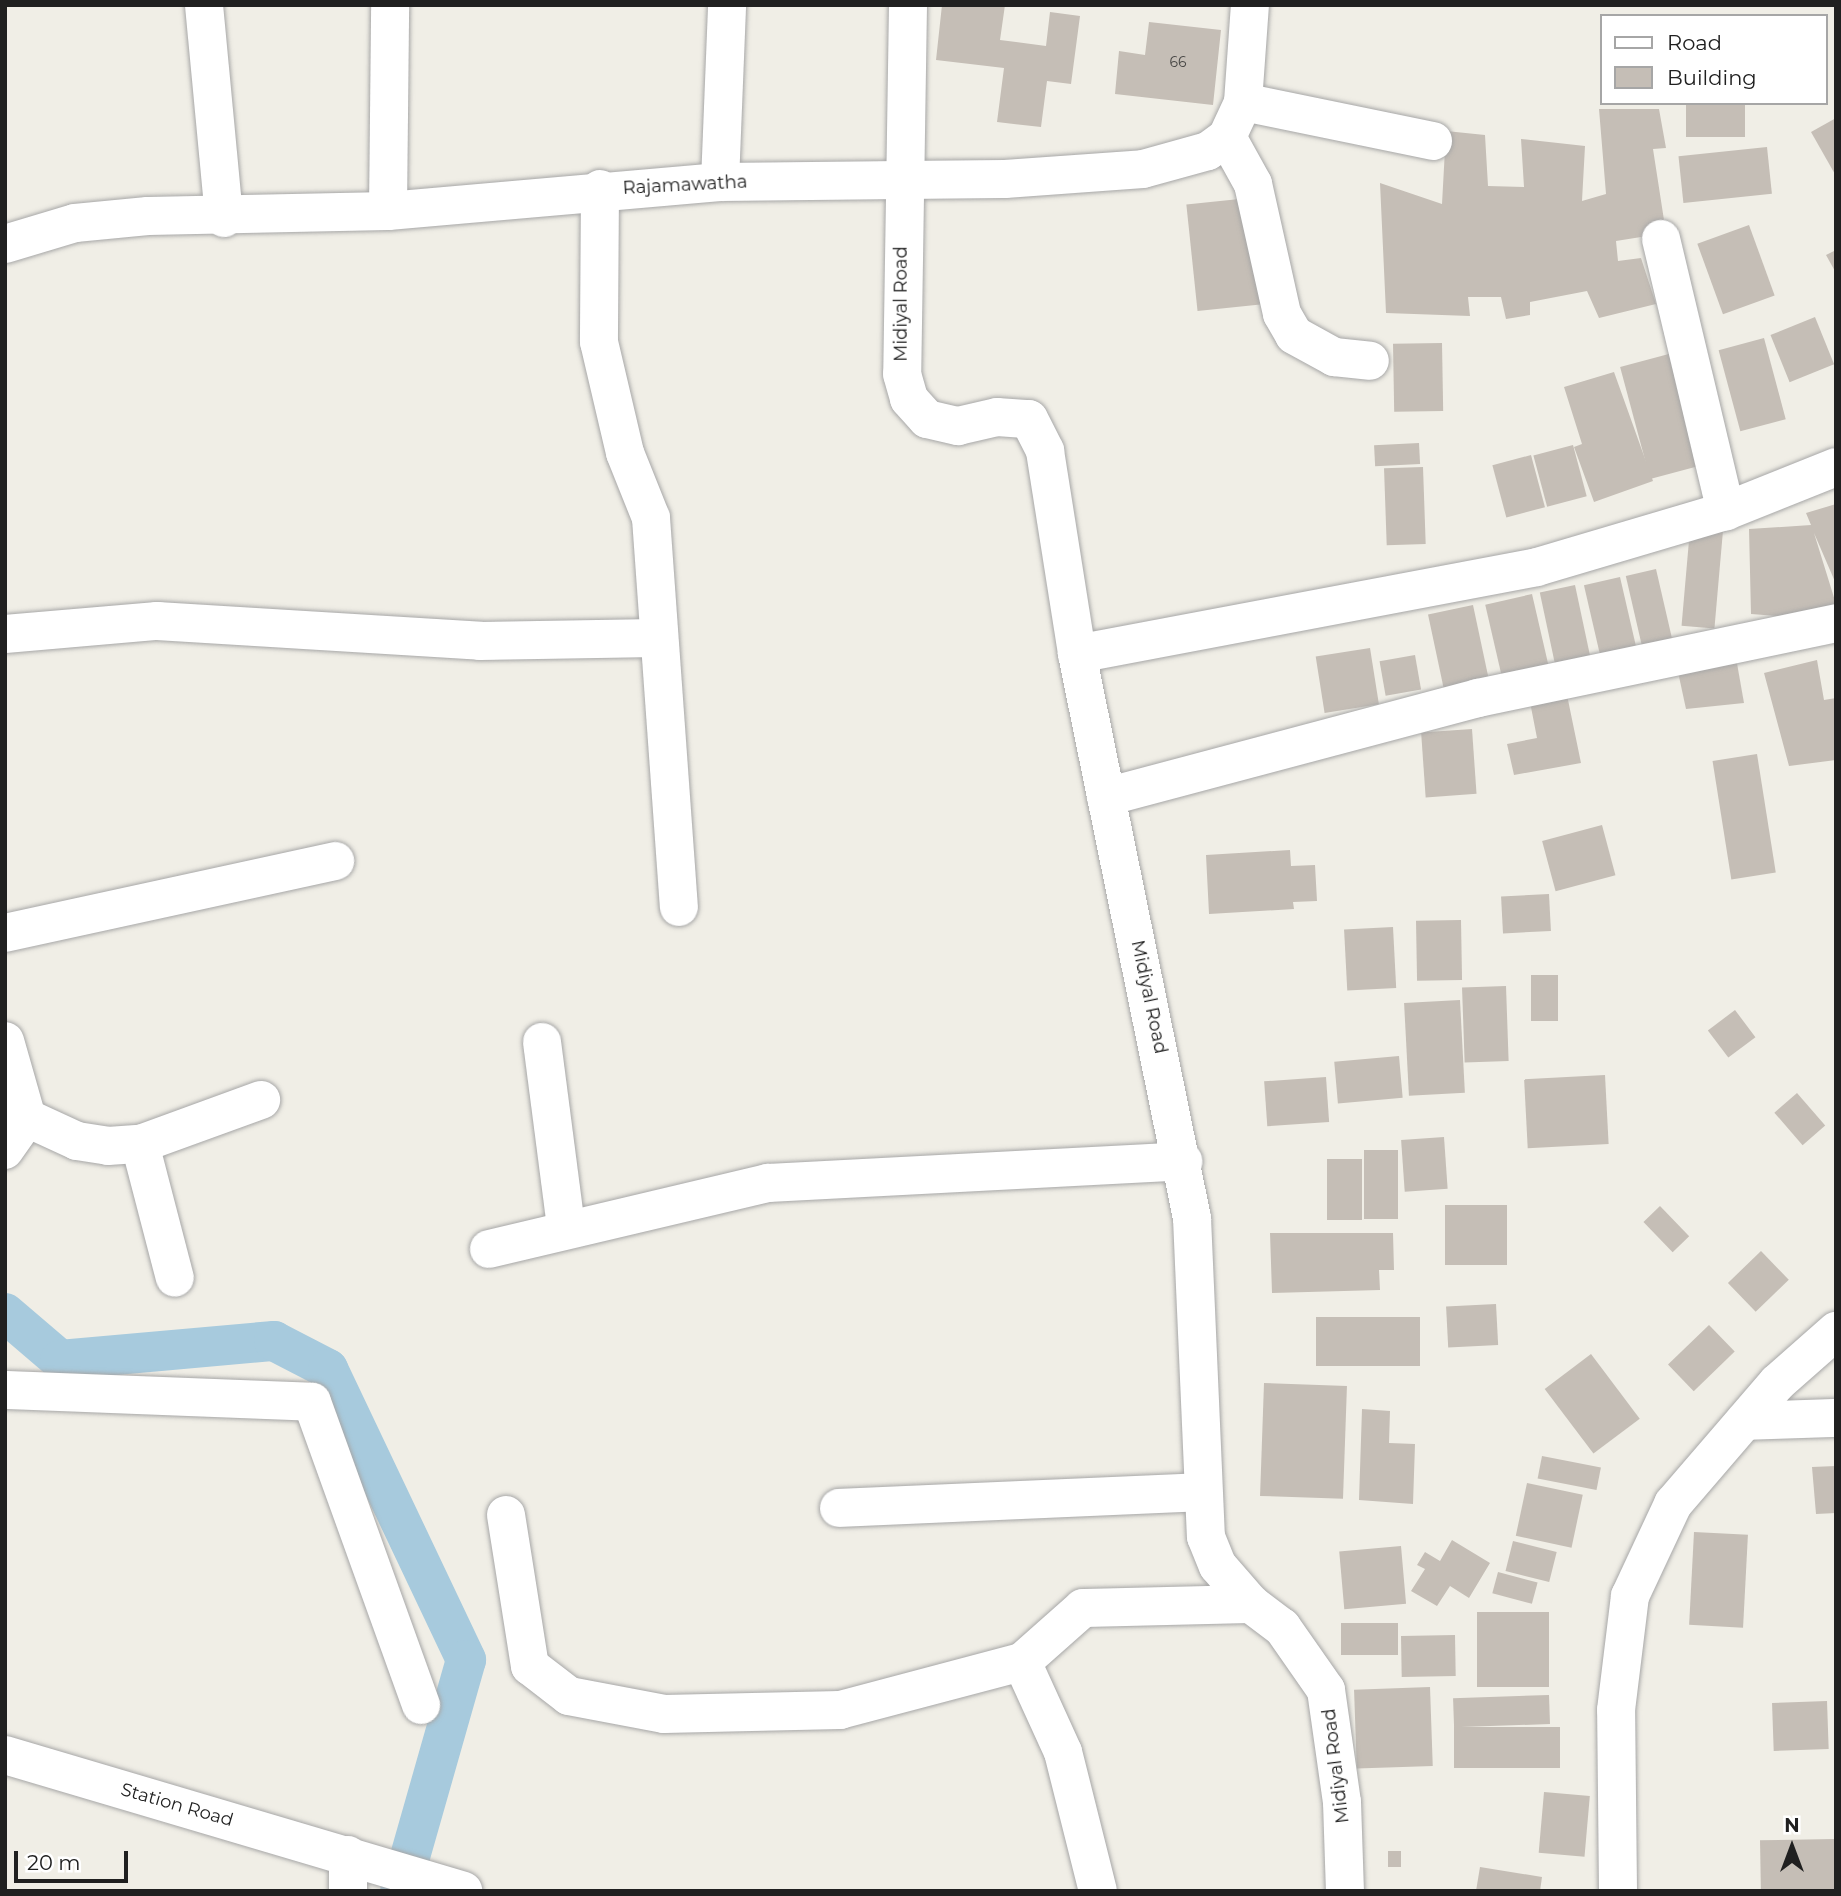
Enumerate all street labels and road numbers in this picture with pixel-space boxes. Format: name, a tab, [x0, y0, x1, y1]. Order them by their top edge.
street label: Rajamawatha	[622, 171, 748, 199]
street label: Midiyal Road	[890, 246, 912, 362]
street label: Midiyal Road	[1126, 938, 1172, 1056]
street label: Midiyal Road	[1318, 1707, 1354, 1825]
street label: Station Road	[118, 1779, 236, 1831]

